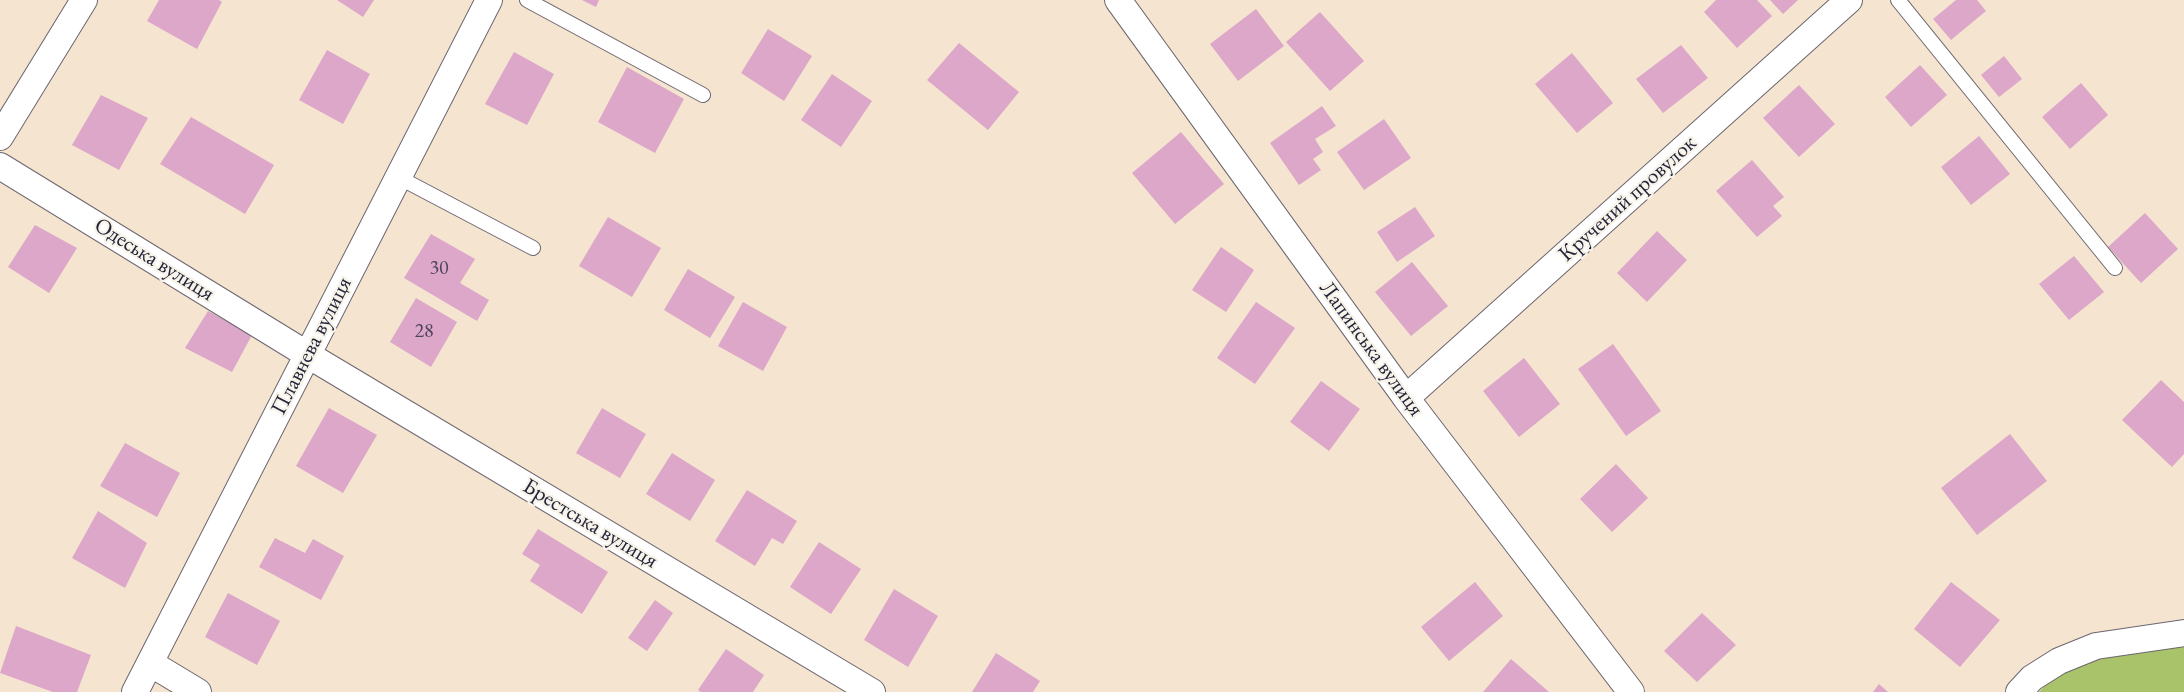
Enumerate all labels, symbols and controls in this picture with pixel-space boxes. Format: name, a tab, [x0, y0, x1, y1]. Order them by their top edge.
street label: Кручений провулок	[1554, 130, 1702, 268]
street label: Одеська вулиця	[89, 213, 219, 307]
house number: 30	[429, 257, 449, 281]
street label: Плавнева вулиця	[266, 273, 358, 419]
street label: Лапинська вулиця	[1313, 276, 1429, 422]
house number: 28	[414, 320, 434, 344]
street label: Брестська вулиця	[518, 473, 662, 575]

